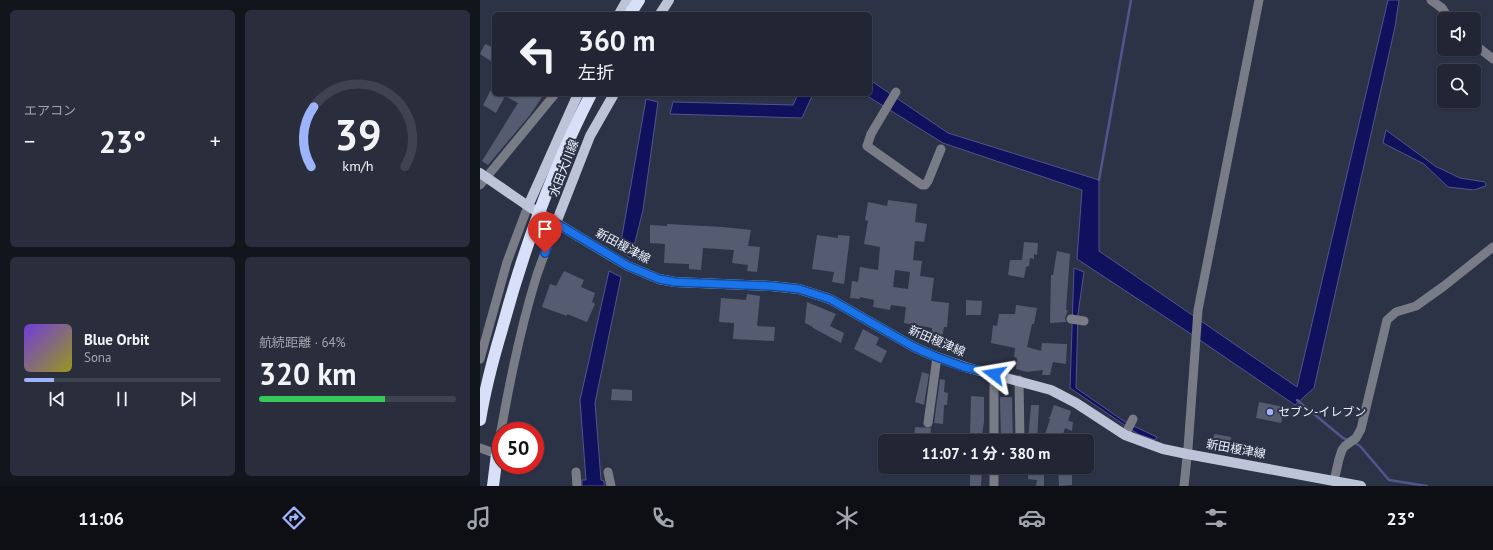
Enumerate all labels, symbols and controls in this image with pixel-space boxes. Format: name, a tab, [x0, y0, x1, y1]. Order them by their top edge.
map controls	[1437, 12, 1481, 108]
button: sound	[1437, 12, 1481, 56]
text: 360 m	[578, 22, 655, 59]
icon: left	[512, 28, 564, 80]
text: 左折	[578, 61, 614, 84]
button: search	[1437, 64, 1481, 108]
text: エアコン	[24, 102, 76, 119]
text: 39	[334, 107, 381, 160]
text: 23°	[99, 122, 146, 161]
text: −	[24, 127, 35, 155]
text: +	[210, 127, 221, 155]
street label: 水田大川線	[546, 137, 581, 199]
text: km/h	[342, 155, 373, 174]
pin	[528, 212, 562, 253]
icon: arrive	[534, 218, 556, 240]
street label: 新田榎津線	[593, 225, 653, 266]
street label: 新田榎津線	[907, 322, 968, 359]
text: Blue Orbit	[84, 330, 149, 349]
text: 航続距離 · 64%	[259, 334, 346, 351]
text: Sona	[84, 349, 111, 366]
position arrow	[973, 353, 1015, 395]
text: 320 km	[259, 354, 357, 393]
icon: previous	[46, 388, 68, 410]
icon: pause	[111, 388, 133, 410]
icon: next	[177, 388, 199, 410]
place label: セブン-イレブン	[1278, 404, 1366, 419]
marker: セブン-イレブン	[1265, 407, 1275, 417]
speed limit sign: 50	[492, 422, 544, 474]
street label: 新田榎津線	[1205, 436, 1267, 461]
text: 11:07 · 1 分 · 380 m	[922, 444, 1050, 463]
icon: directions	[280, 504, 308, 532]
icon: music	[465, 504, 493, 532]
icon: phone	[649, 504, 677, 532]
icon: climate	[833, 504, 861, 532]
icon: car	[1018, 504, 1046, 532]
icon: filters	[1202, 504, 1230, 532]
text: 11:06	[78, 507, 124, 530]
text: 23°	[1386, 507, 1415, 530]

